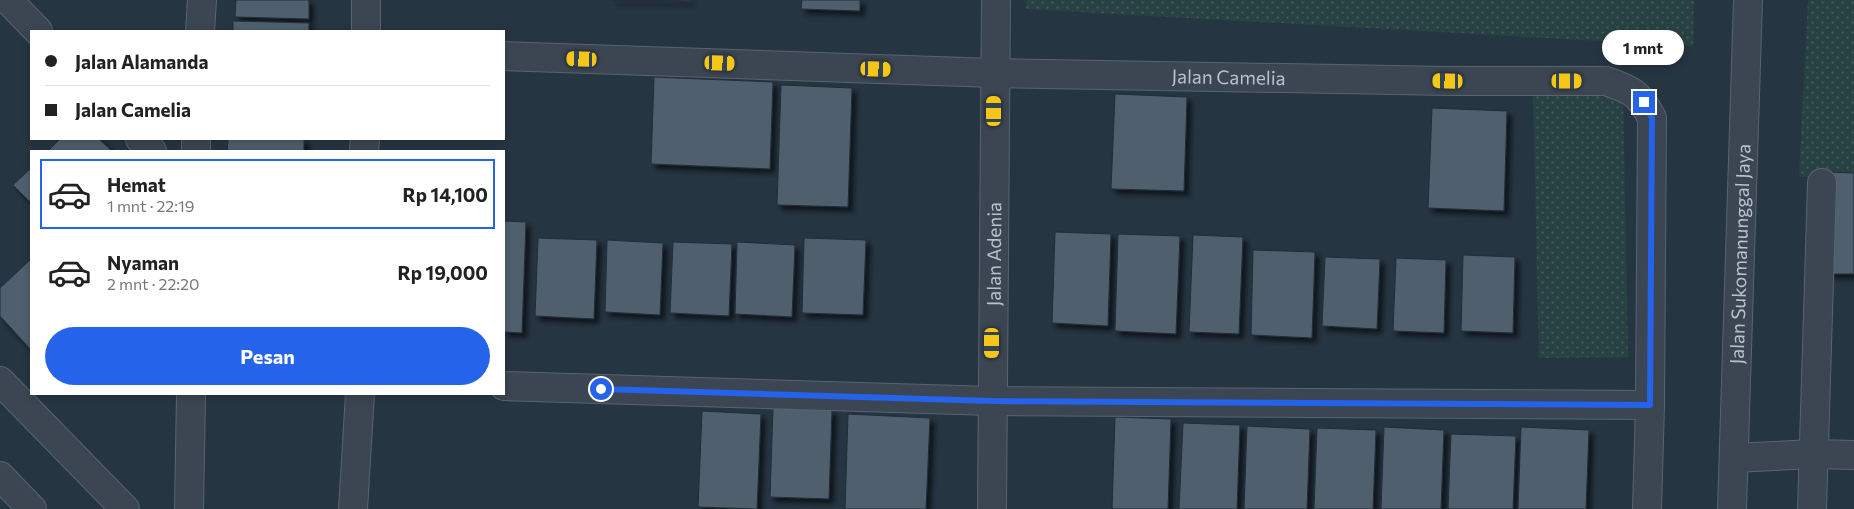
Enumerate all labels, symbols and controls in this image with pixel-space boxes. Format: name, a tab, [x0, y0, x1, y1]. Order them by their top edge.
callout: 1 mnt	[1603, 29, 1685, 64]
text: 1 mnt	[1623, 38, 1663, 57]
text: Jalan Alamanda	[75, 50, 208, 73]
car	[566, 51, 597, 67]
car	[704, 55, 735, 71]
car	[860, 61, 891, 77]
street label: Jalan Camelia	[1171, 64, 1286, 89]
car	[1432, 73, 1463, 89]
car	[1552, 74, 1582, 89]
route end	[1633, 91, 1655, 113]
car	[986, 96, 1001, 126]
text: Jalan Camelia	[75, 98, 191, 121]
street label: Jalan Sukomanunggal Jaya	[1725, 144, 1754, 365]
icon: car	[47, 172, 92, 217]
text: Hemat	[107, 173, 166, 196]
text: Rp 14,100	[403, 183, 488, 206]
text: 1 mnt · 22:19	[107, 196, 195, 215]
street label: Jalan Adenia	[982, 202, 1005, 306]
icon: car	[47, 250, 92, 295]
text: Nyaman	[107, 251, 179, 274]
text: Rp 19,000	[398, 261, 488, 284]
text: 2 mnt · 22:20	[107, 274, 199, 293]
button: Pesan	[45, 327, 490, 385]
car	[984, 328, 999, 358]
route start	[590, 378, 612, 400]

